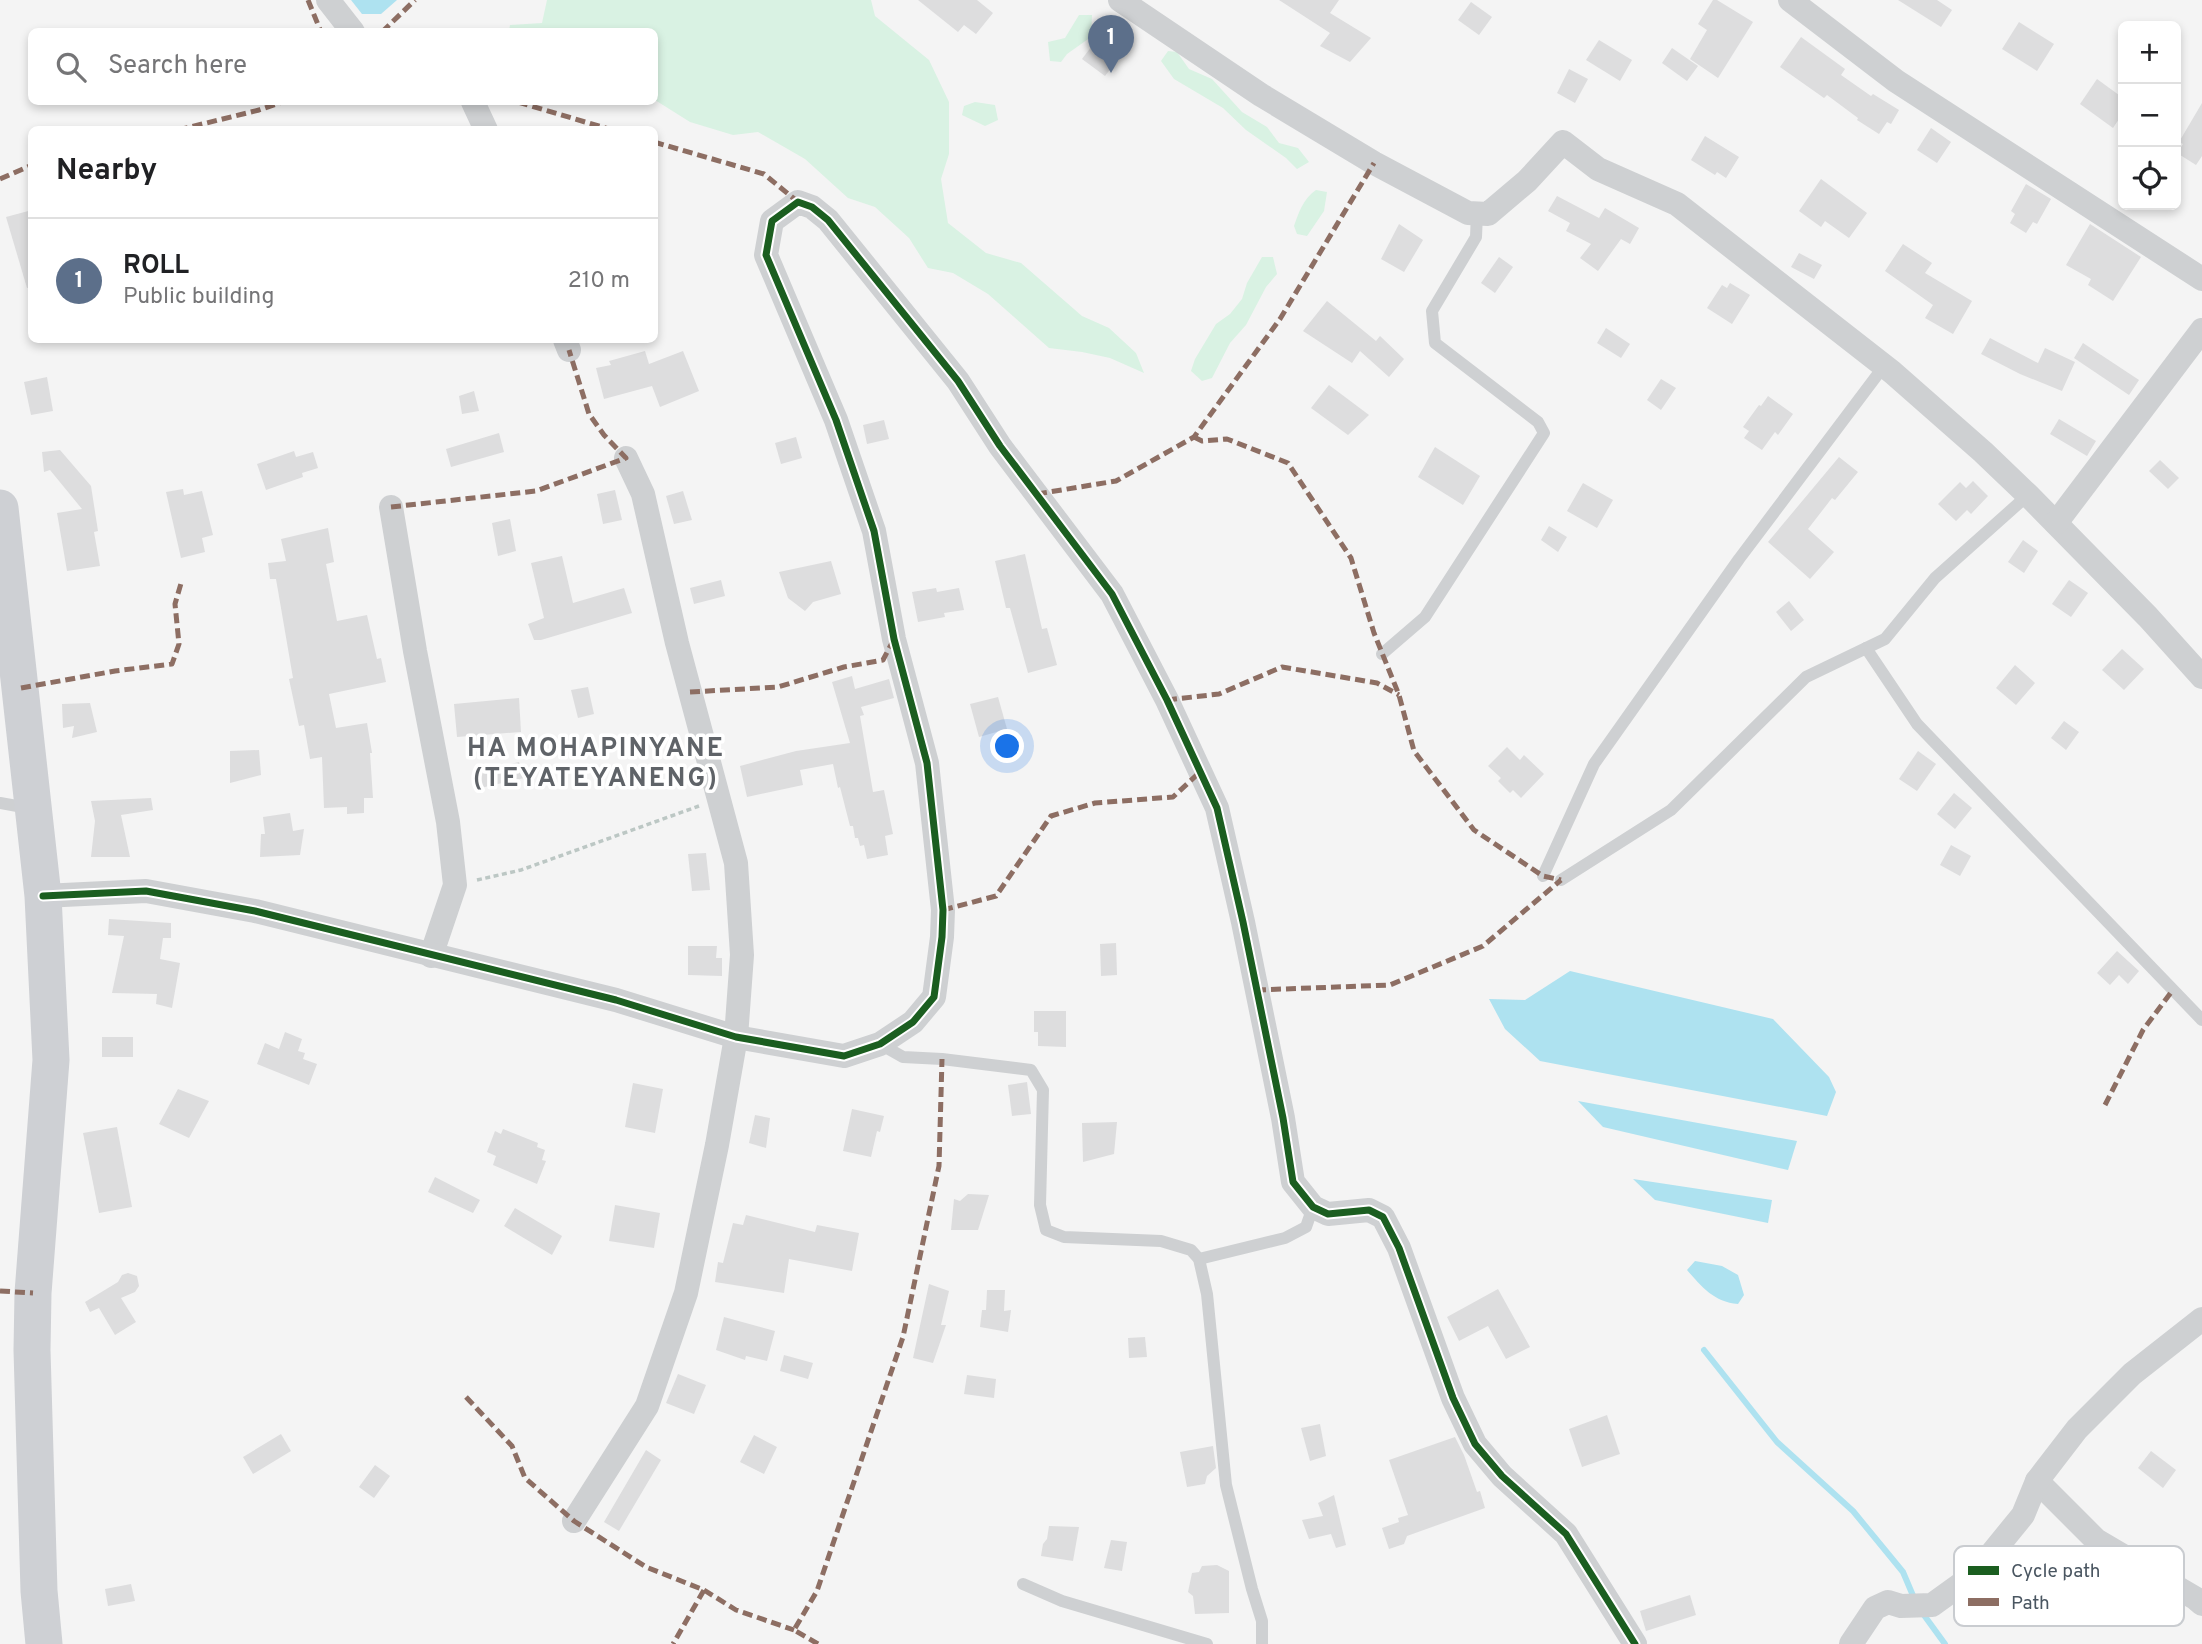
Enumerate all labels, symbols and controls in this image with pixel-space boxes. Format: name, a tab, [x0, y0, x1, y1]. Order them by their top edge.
pin: 1	[1088, 15, 1134, 73]
map controls	[2118, 21, 2181, 210]
button: +	[2118, 21, 2181, 84]
search box	[28, 28, 658, 105]
icon: search	[52, 48, 90, 86]
text: Search here	[108, 50, 247, 83]
button: −	[2118, 84, 2181, 147]
button: locate	[2118, 147, 2181, 210]
text: Nearby	[56, 153, 157, 190]
text: ROLL	[123, 250, 189, 283]
text: 1	[74, 267, 84, 296]
text: 210 m	[568, 267, 630, 296]
text: Public building	[123, 283, 275, 312]
your location	[990, 729, 1024, 763]
district label: HA MOHAPINYANE (TEYATEYANENG)	[467, 733, 725, 796]
legend	[1954, 1546, 2184, 1626]
text: Cycle path	[2011, 1560, 2100, 1584]
text: Path	[2011, 1592, 2050, 1616]

